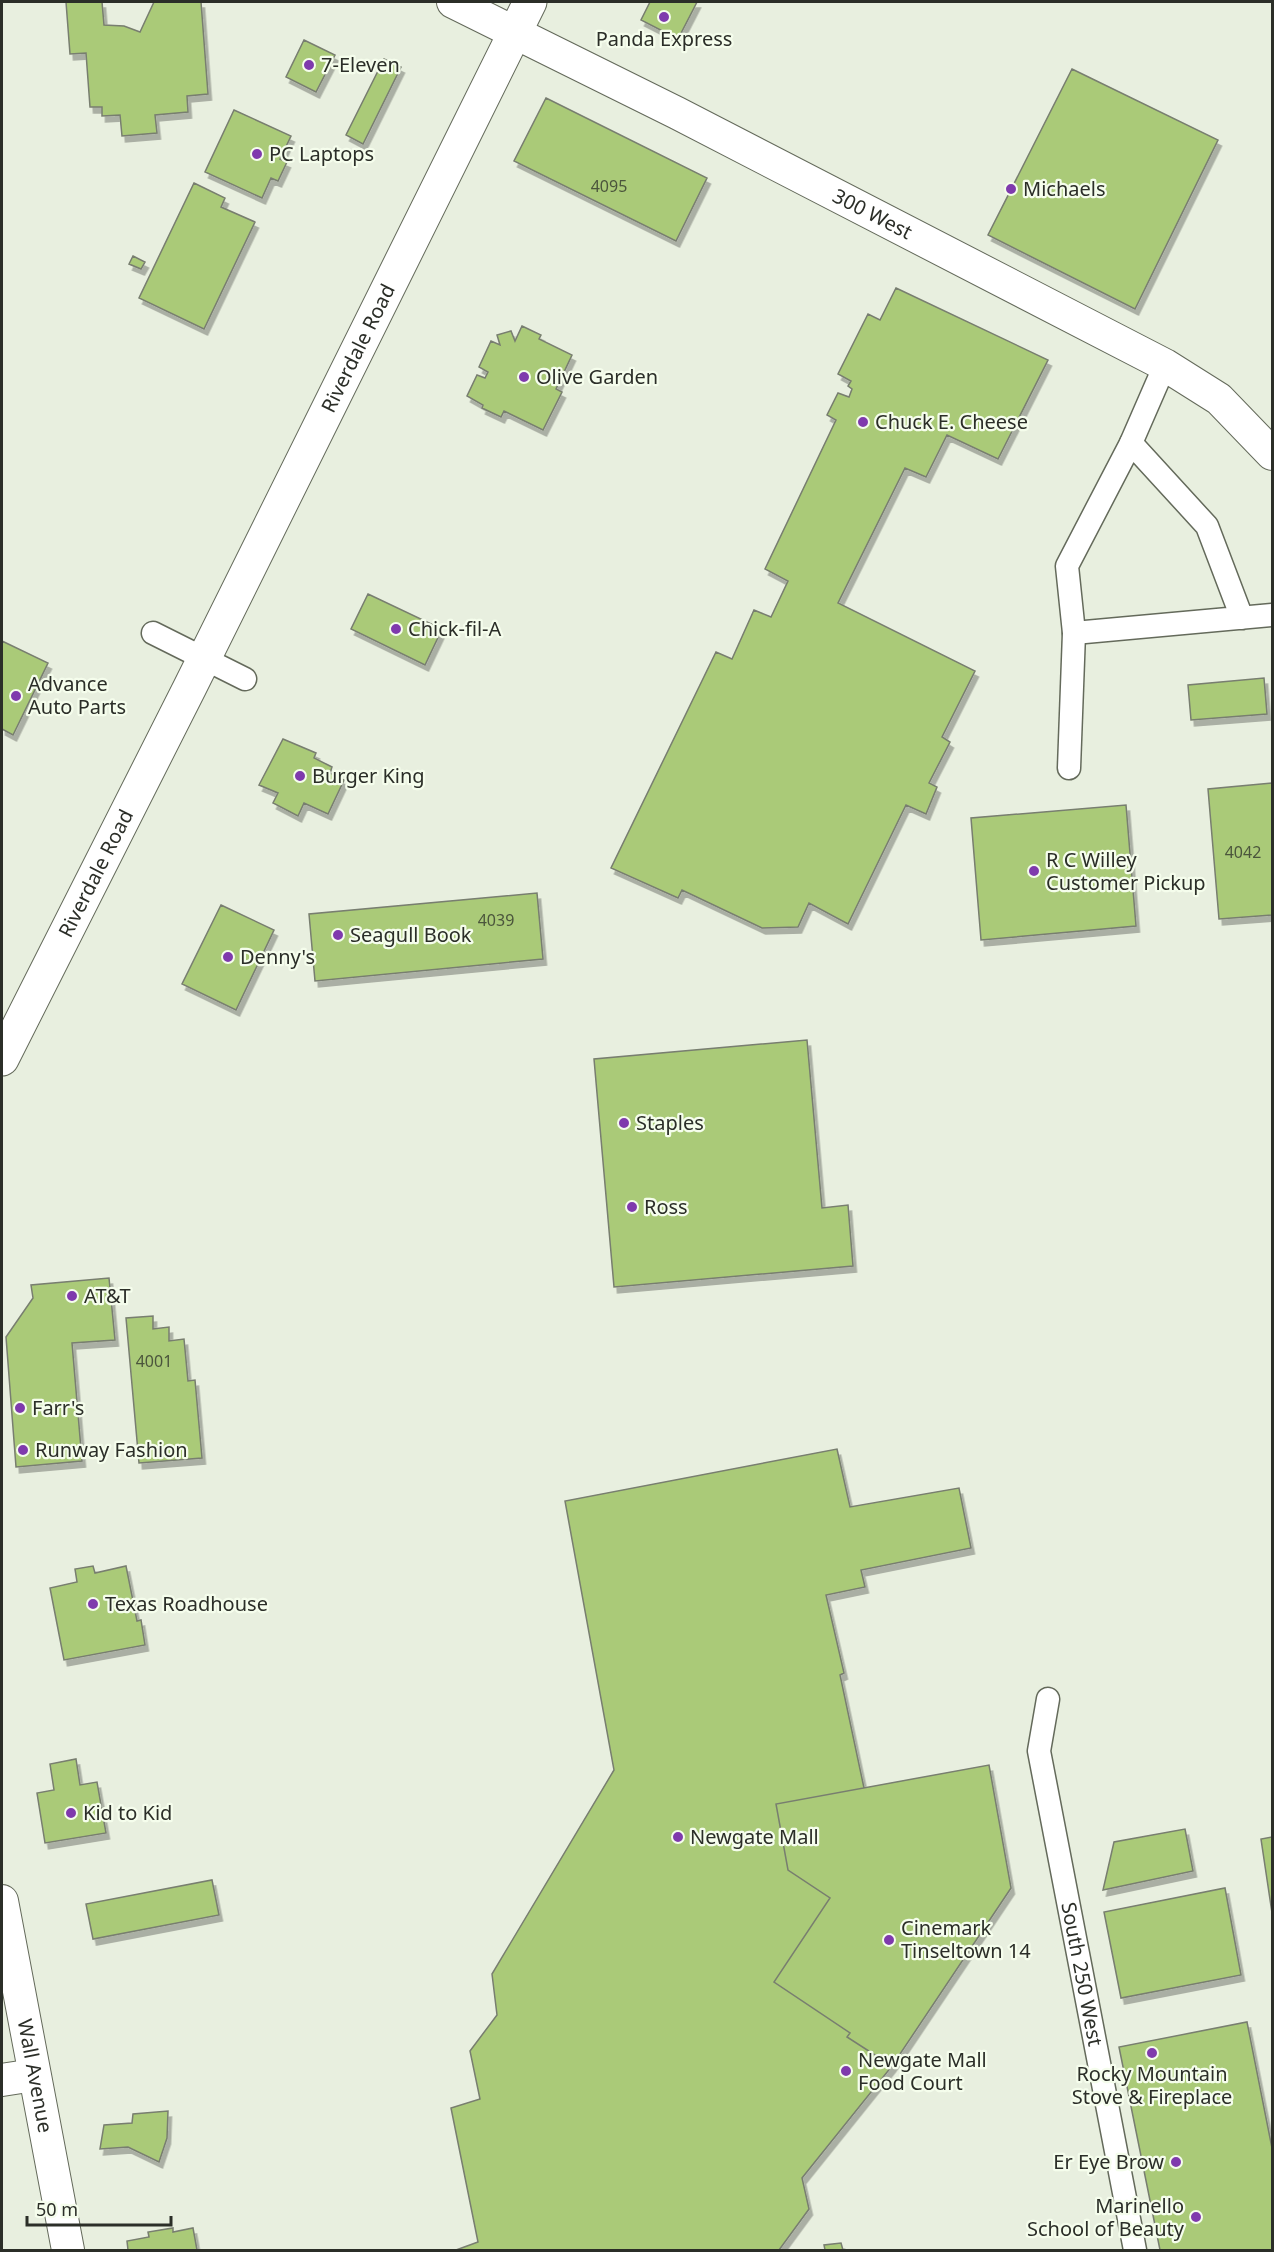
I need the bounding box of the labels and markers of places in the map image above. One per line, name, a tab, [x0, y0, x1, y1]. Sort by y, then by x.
marker: Panda Express	[657, 10, 671, 24]
place label: Panda Express	[596, 25, 732, 52]
place label: 7-Eleven	[321, 51, 400, 78]
marker: 7-Eleven	[302, 58, 316, 72]
place label: PC Laptops	[269, 140, 374, 167]
marker: PC Laptops	[250, 147, 264, 161]
place label: Michaels	[1023, 175, 1106, 202]
marker: Michaels	[1004, 182, 1018, 196]
place label: Olive Garden	[536, 363, 658, 390]
marker: Olive Garden	[517, 370, 531, 384]
place label: Chuck E. Cheese	[875, 408, 1028, 435]
marker: Chuck E. Cheese	[856, 415, 870, 429]
place label: Chick-fil-A	[408, 615, 502, 642]
marker: Chick-fil-A	[389, 622, 403, 636]
place label: Advance Auto Parts	[28, 670, 126, 720]
marker: Advance Auto Parts	[9, 689, 23, 703]
place label: Burger King	[312, 762, 425, 789]
marker: Burger King	[293, 769, 307, 783]
place label: R C Willey Customer Pickup	[1046, 846, 1206, 896]
marker: R C Willey Customer Pickup	[1027, 864, 1041, 878]
place label: Seagull Book	[350, 921, 472, 948]
marker: Seagull Book	[331, 928, 345, 942]
place label: Denny's	[240, 943, 315, 970]
marker: Denny's	[221, 950, 235, 964]
place label: Staples	[636, 1109, 704, 1136]
marker: Staples	[617, 1116, 631, 1130]
place label: Ross	[644, 1193, 688, 1220]
marker: Ross	[625, 1200, 639, 1214]
place label: AT&T	[84, 1282, 131, 1309]
marker: AT&T	[65, 1289, 79, 1303]
place label: Farr's	[32, 1394, 84, 1421]
marker: Farr's	[13, 1401, 27, 1415]
place label: Runway Fashion	[35, 1436, 188, 1463]
marker: Runway Fashion	[16, 1443, 30, 1457]
place label: Texas Roadhouse	[105, 1590, 268, 1617]
marker: Texas Roadhouse	[86, 1597, 100, 1611]
place label: Kid to Kid	[83, 1799, 172, 1826]
marker: Kid to Kid	[64, 1806, 78, 1820]
place label: Newgate Mall	[690, 1823, 819, 1850]
marker: Newgate Mall	[671, 1830, 685, 1844]
place label: Cinemark Tinseltown 14	[901, 1914, 1031, 1964]
marker: Cinemark Tinseltown 14	[882, 1933, 896, 1947]
place label: Newgate Mall Food Court	[858, 2046, 987, 2096]
marker: Rocky Mountain Stove & Fireplace	[1145, 2046, 1159, 2060]
place label: Rocky Mountain Stove & Fireplace	[1072, 2060, 1232, 2110]
marker: Newgate Mall Food Court	[839, 2064, 853, 2078]
place label: Er Eye Brow	[1053, 2148, 1164, 2175]
marker: Er Eye Brow	[1169, 2155, 1183, 2169]
place label: Marinello School of Beauty	[1027, 2192, 1185, 2242]
marker: Marinello School of Beauty	[1189, 2210, 1203, 2224]

